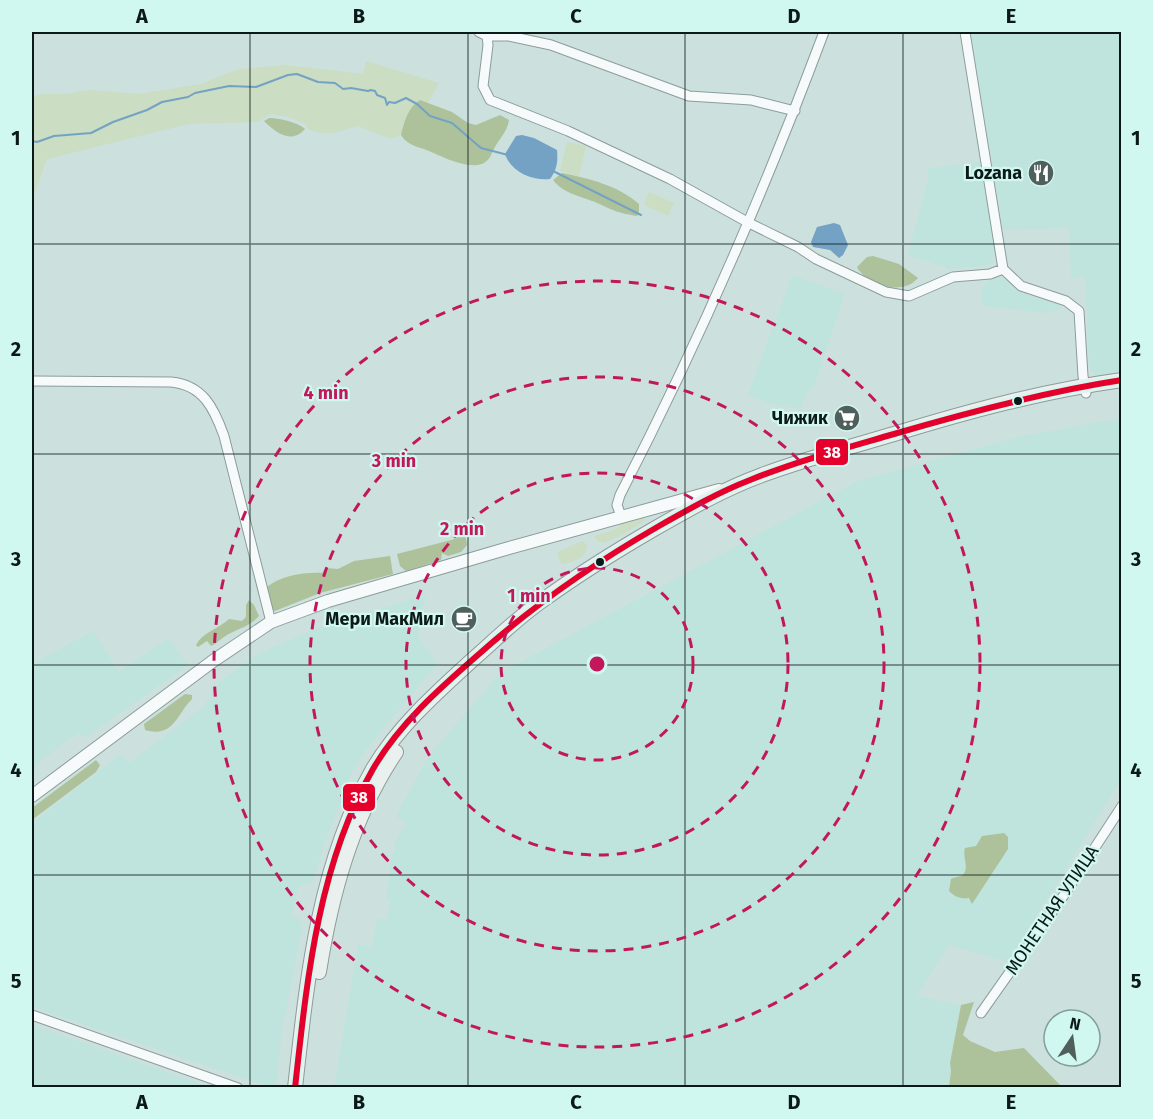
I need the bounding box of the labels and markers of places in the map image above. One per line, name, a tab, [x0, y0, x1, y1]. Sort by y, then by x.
restaurant icon: Lozana	[1026, 158, 1056, 188]
place label: Lozana	[965, 162, 1022, 184]
unlabelled marker	[1012, 395, 1024, 407]
supermarket icon: Чижик	[832, 403, 862, 433]
place label: Чижик	[772, 407, 828, 429]
unlabelled marker	[594, 556, 606, 568]
cafe icon: Мери МакМил	[449, 604, 479, 634]
place label: Мери МакМил	[325, 608, 444, 630]
centre of rings	[587, 654, 607, 674]

